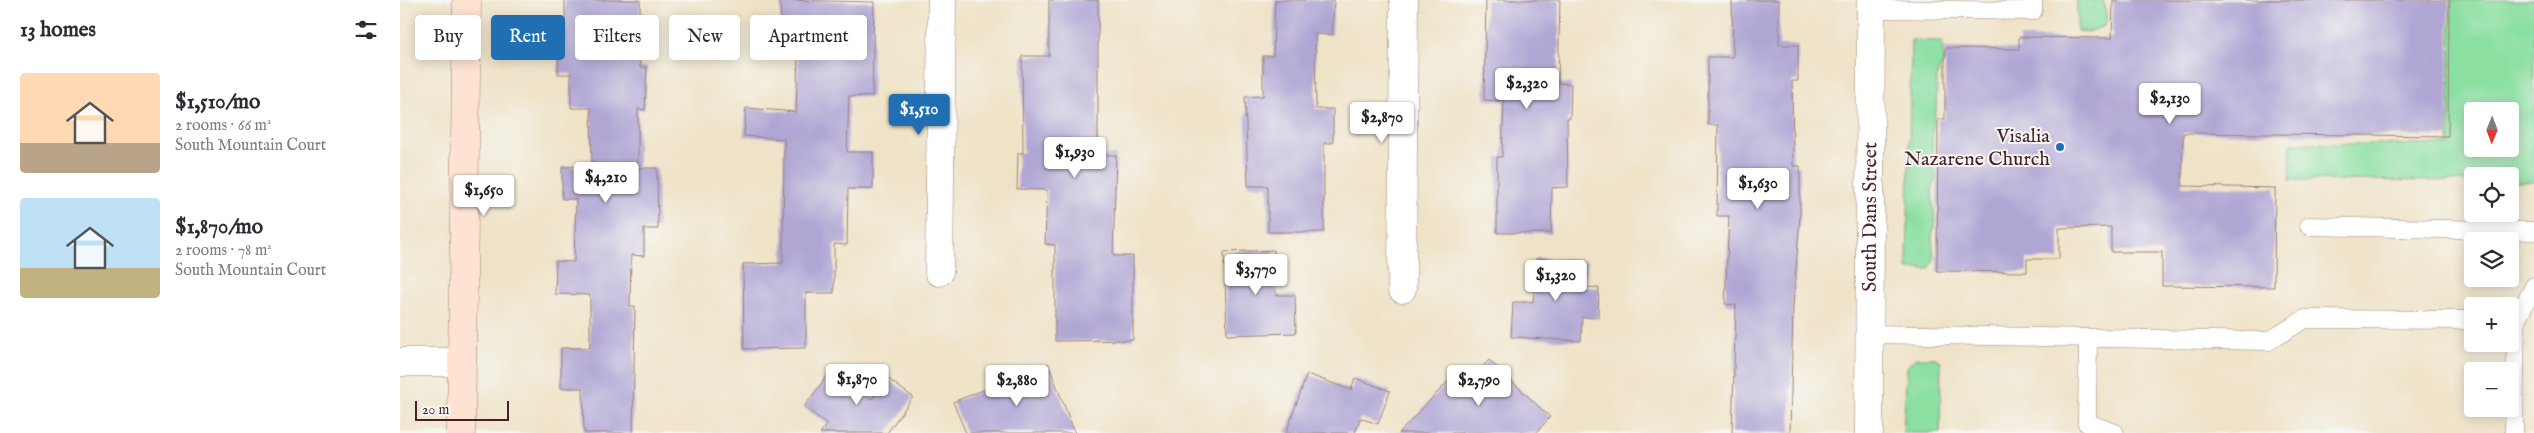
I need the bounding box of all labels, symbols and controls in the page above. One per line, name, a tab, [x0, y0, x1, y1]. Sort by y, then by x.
chip: Buy	[415, 15, 481, 60]
chip: Rent	[491, 15, 565, 60]
chip: Filters	[575, 15, 659, 60]
chip: New	[669, 15, 740, 60]
chip: Apartment	[750, 15, 867, 60]
icon: filters	[352, 16, 380, 44]
text: 13 homes	[20, 17, 96, 44]
pin: $2,320	[1486, 68, 1568, 110]
text: $2,320	[1506, 74, 1548, 94]
pin: $2,130	[2129, 82, 2211, 125]
text: $1,510/mo	[175, 89, 260, 116]
text: $2,130	[2150, 89, 2190, 109]
icon: home	[60, 93, 120, 153]
pin: $1,510	[878, 94, 960, 136]
text: $1,510	[900, 100, 938, 120]
pin: $2,870	[1341, 102, 1423, 144]
north arrow	[2464, 102, 2519, 158]
map controls	[2464, 102, 2519, 417]
text: $2,870	[1361, 108, 1403, 128]
text: 2 rooms · 66 m²	[175, 116, 271, 136]
place label: Visalia Nazarene Church	[1904, 124, 2050, 172]
text: South Mountain Court	[175, 136, 326, 156]
pin: $1,930	[1034, 136, 1116, 179]
marker: Visalia Nazarene Church	[2054, 141, 2066, 153]
street label: South Dans Street	[1857, 142, 1883, 292]
text: $1,930	[1055, 143, 1095, 163]
pin: $4,210	[565, 162, 647, 204]
button: locate	[2464, 167, 2519, 222]
text: $4,210	[585, 168, 627, 188]
pin: $1,630	[1717, 168, 1799, 210]
pin: $1,650	[443, 174, 525, 217]
text: $1,630	[1738, 174, 1778, 194]
text: $1,650	[464, 181, 504, 201]
text: $1,870/mo	[175, 214, 263, 241]
icon: home	[60, 218, 120, 278]
button: layers	[2464, 232, 2519, 287]
text: 2 rooms · 78 m²	[175, 241, 272, 261]
pin: $3,770	[1215, 254, 1297, 296]
text: $3,770	[1235, 260, 1277, 280]
pin: $1,320	[1515, 260, 1597, 302]
text: South Mountain Court	[175, 261, 326, 281]
text: $1,320	[1536, 266, 1576, 286]
button: +	[2464, 297, 2519, 352]
button: −	[2464, 362, 2519, 417]
pin: $1,870	[816, 364, 898, 406]
pin: $2,880	[976, 364, 1058, 407]
pin: $2,790	[1438, 364, 1520, 407]
text: $1,870	[837, 370, 877, 390]
text: $2,880	[996, 371, 1038, 391]
text: $2,790	[1458, 371, 1500, 391]
scale bar	[415, 398, 509, 421]
text: 20 m	[422, 401, 449, 419]

